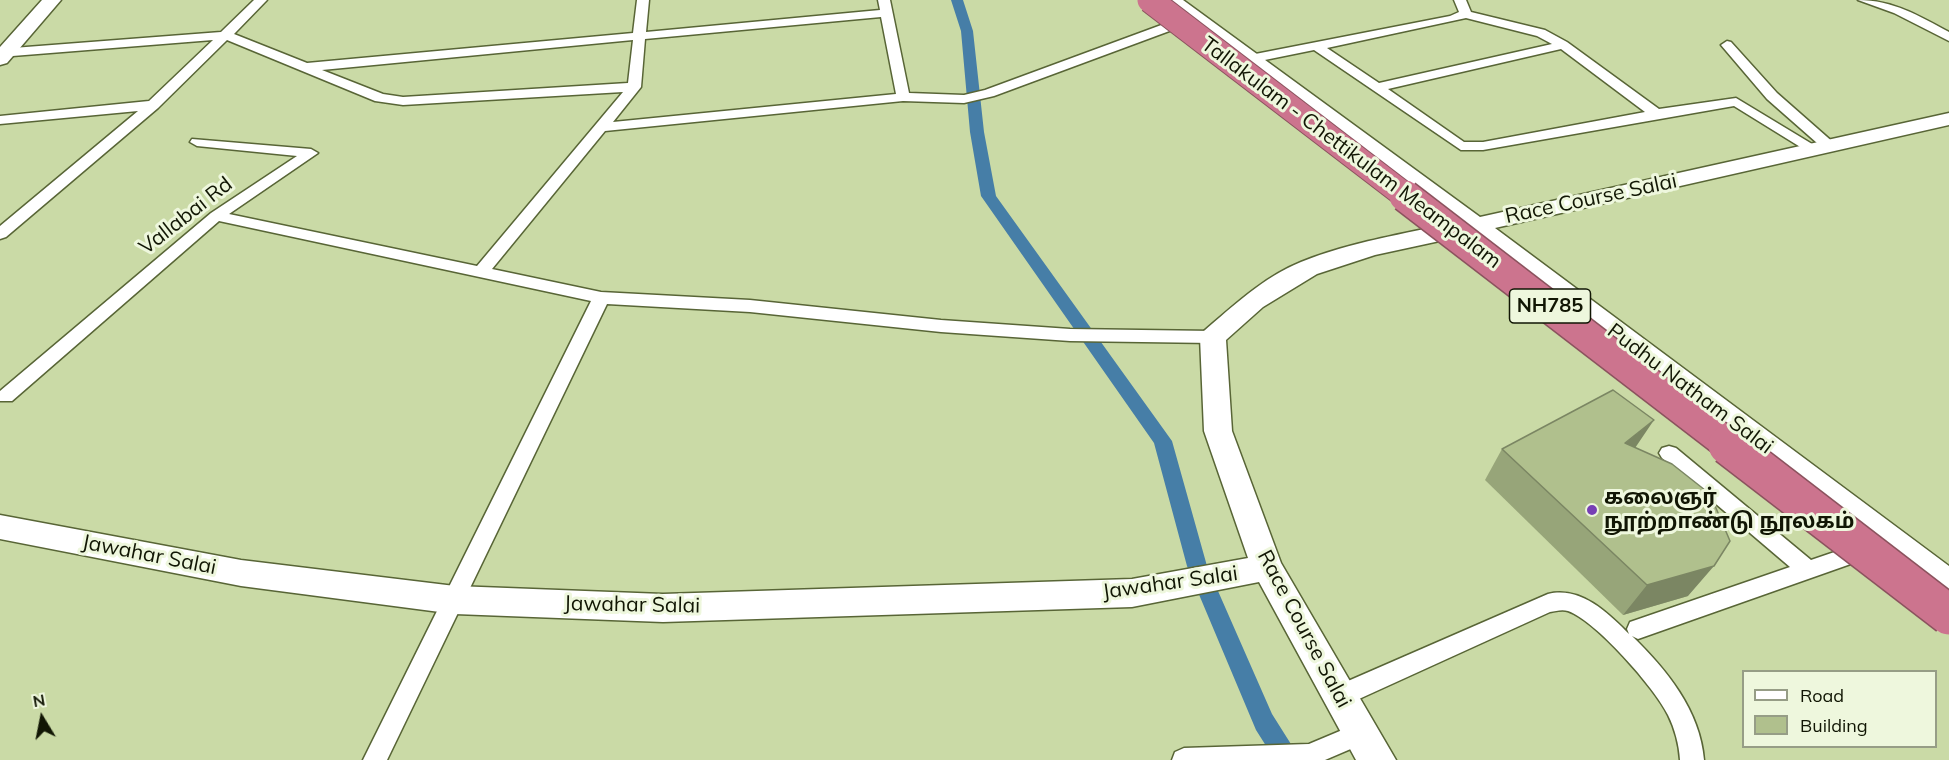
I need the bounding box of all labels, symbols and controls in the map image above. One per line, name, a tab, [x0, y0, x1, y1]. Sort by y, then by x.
street label: Tallakulam - Chettikulam Meampalam	[1196, 32, 1506, 274]
street label: Race Course Salai	[1503, 168, 1679, 230]
street label: Vallabai Rd	[134, 172, 238, 260]
road number: NH785	[1510, 289, 1590, 323]
street label: Pudhu Natham Salai	[1602, 318, 1778, 460]
place label: கலைஞர் நூற்றாண்டு நூலகம்	[1604, 485, 1854, 535]
marker: கலைஞர் நூற்றாண்டு நூலகம்	[1585, 503, 1599, 517]
street label: Jawahar Salai	[80, 530, 218, 580]
street label: Race Course Salai	[1252, 546, 1356, 712]
street label: Jawahar Salai	[1101, 561, 1239, 605]
street label: Jawahar Salai	[564, 591, 700, 619]
legend	[1742, 670, 1937, 748]
text: Road	[1800, 684, 1844, 707]
north arrow	[12, 688, 72, 748]
text: N	[31, 689, 47, 711]
text: Building	[1800, 714, 1868, 737]

